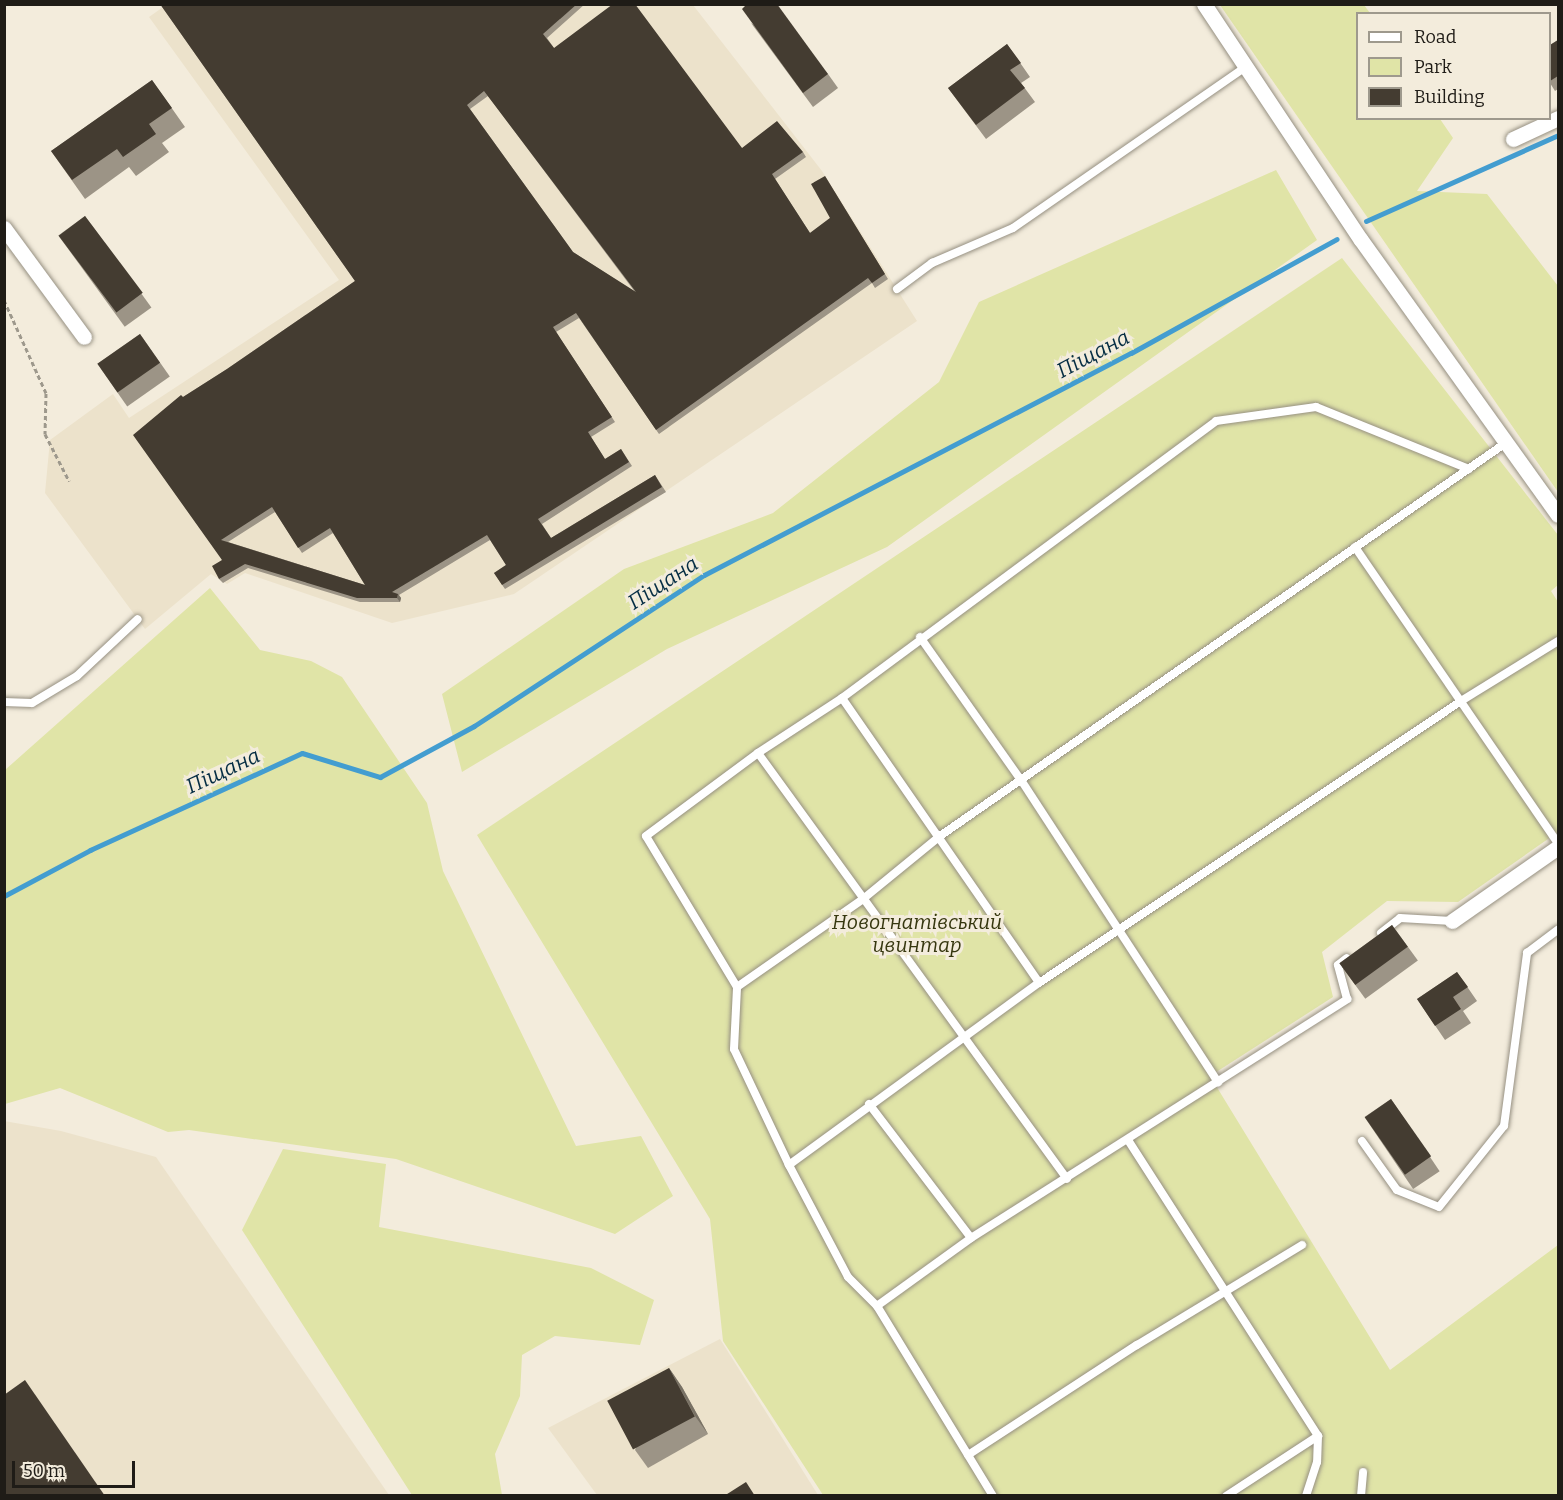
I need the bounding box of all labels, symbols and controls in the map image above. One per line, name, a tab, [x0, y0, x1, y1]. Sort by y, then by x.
legend	[1356, 12, 1551, 120]
text: Road	[1414, 26, 1456, 48]
text: Park	[1414, 56, 1452, 78]
text: Building	[1414, 86, 1485, 108]
water label: Піщана	[1052, 324, 1134, 384]
water label: Піщана	[623, 551, 703, 615]
water label: Піщана	[182, 743, 264, 799]
park label: Новогнатівський цвинтар	[832, 910, 1002, 957]
scale bar	[15, 1449, 138, 1487]
text: 50 m	[23, 1460, 65, 1482]

